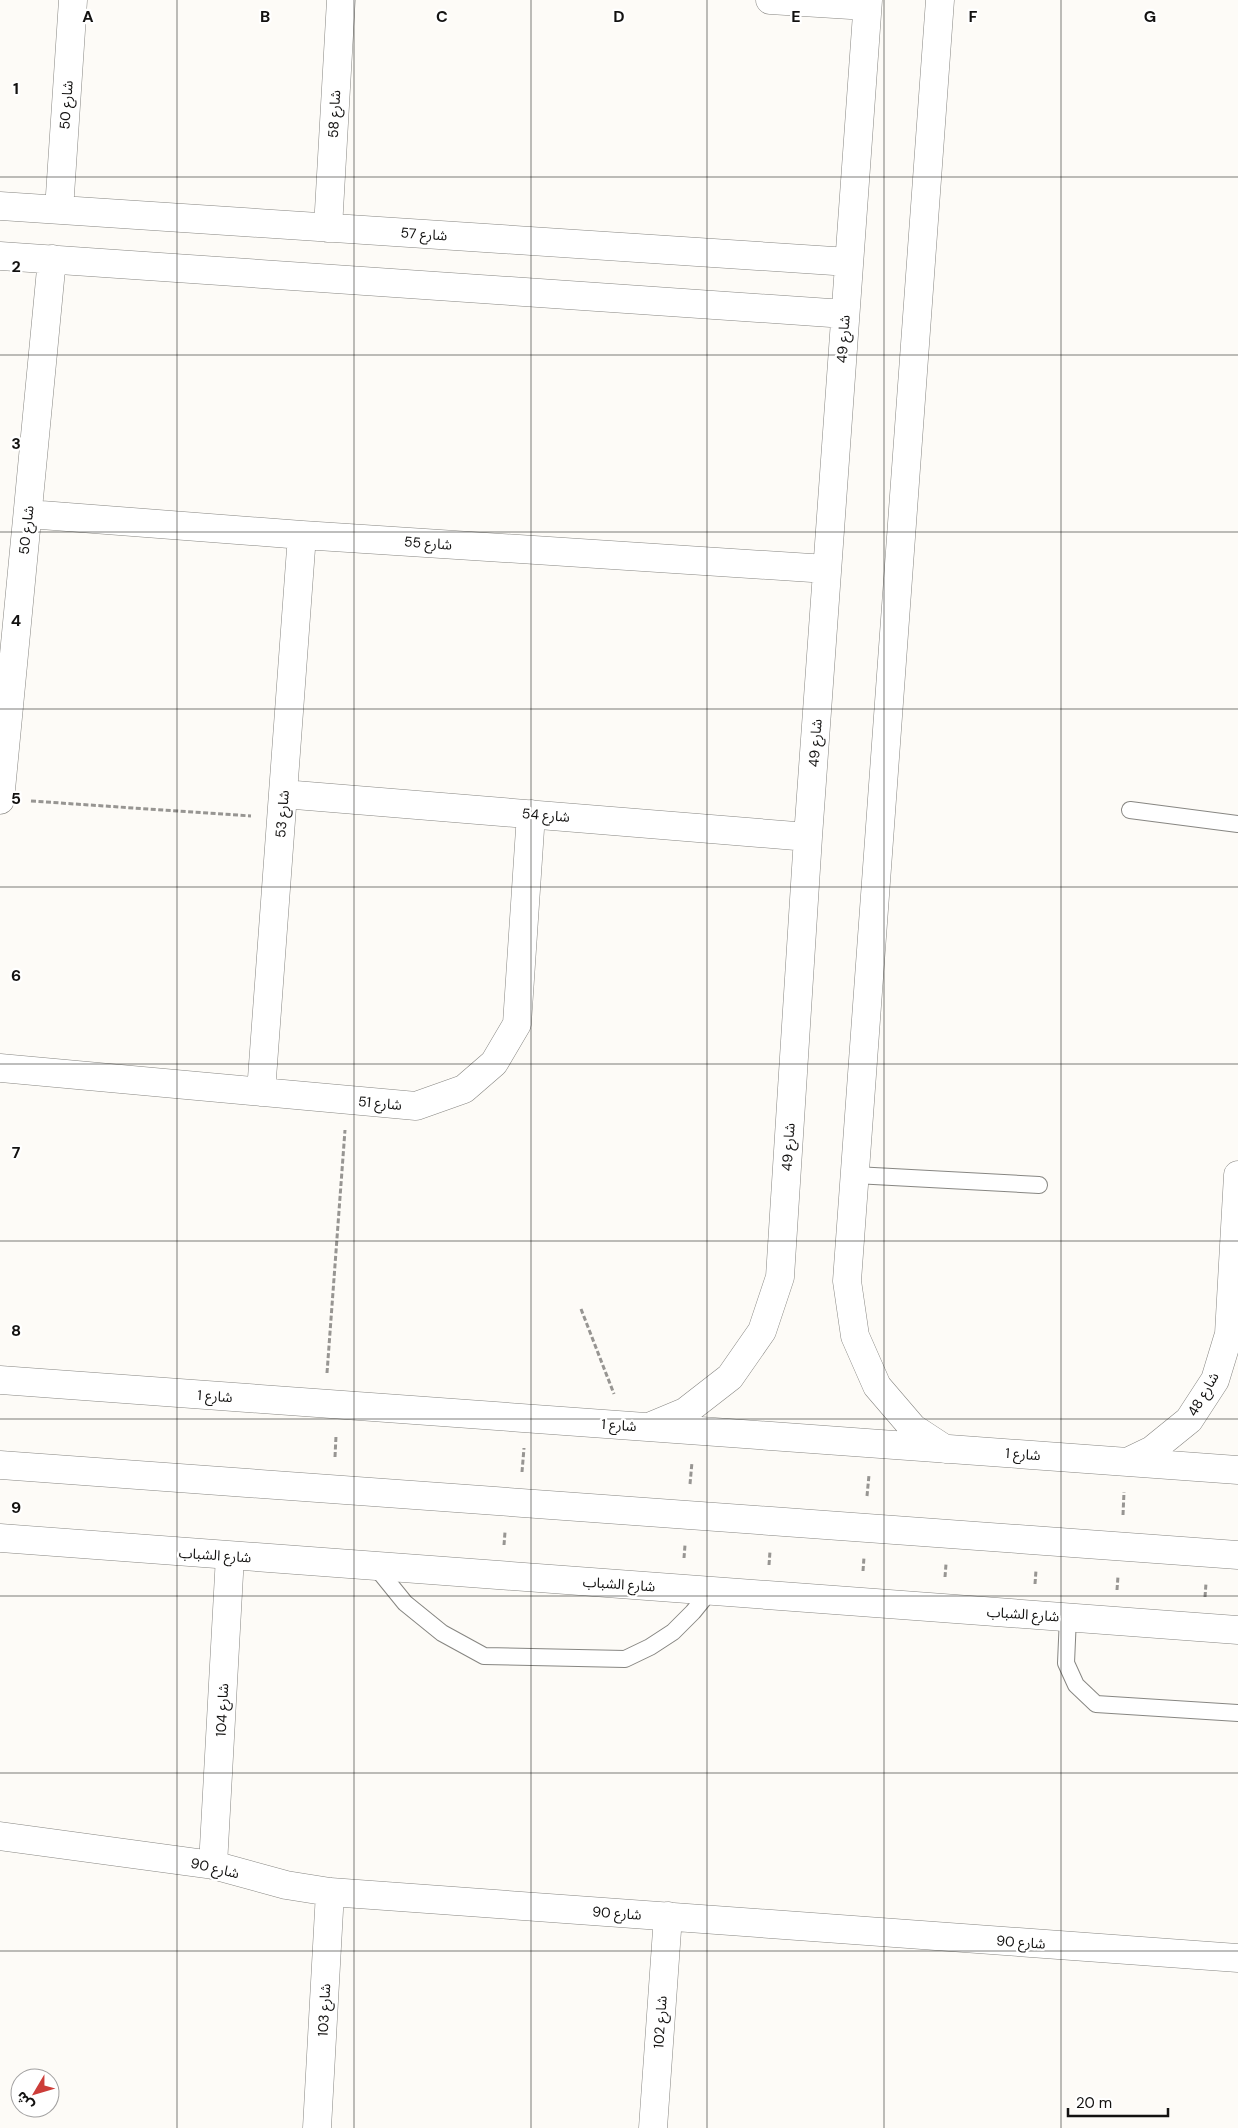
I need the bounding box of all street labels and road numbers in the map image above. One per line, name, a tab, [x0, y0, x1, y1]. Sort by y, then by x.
street label: شارع 50	[55, 80, 79, 130]
street label: شارع 58	[324, 90, 346, 139]
street label: شارع 57	[400, 223, 448, 247]
street label: شارع 49	[832, 314, 856, 364]
street label: شارع 50	[14, 505, 40, 556]
street label: شارع 55	[403, 532, 453, 556]
street label: شارع 49	[804, 718, 828, 768]
street label: شارع 53	[271, 789, 295, 839]
street label: شارع 54	[521, 804, 571, 828]
street label: شارع 51	[357, 1092, 403, 1116]
street label: شارع 49	[777, 1122, 801, 1172]
street label: شارع 48	[1183, 1369, 1225, 1420]
street label: شارع 1	[197, 1386, 233, 1408]
street label: شارع 1	[601, 1415, 637, 1437]
street label: شارع 1	[1005, 1444, 1041, 1466]
street label: شارع الشباب	[178, 1543, 252, 1569]
street label: شارع الشباب	[582, 1572, 656, 1598]
street label: شارع الشباب	[986, 1602, 1060, 1628]
street label: شارع 104	[212, 1683, 234, 1737]
street label: شارع 90	[188, 1854, 241, 1884]
street label: شارع 90	[592, 1902, 642, 1926]
street label: شارع 90	[996, 1931, 1046, 1955]
street label: شارع 103	[314, 1983, 336, 2037]
street label: شارع 102	[649, 1995, 673, 2049]

